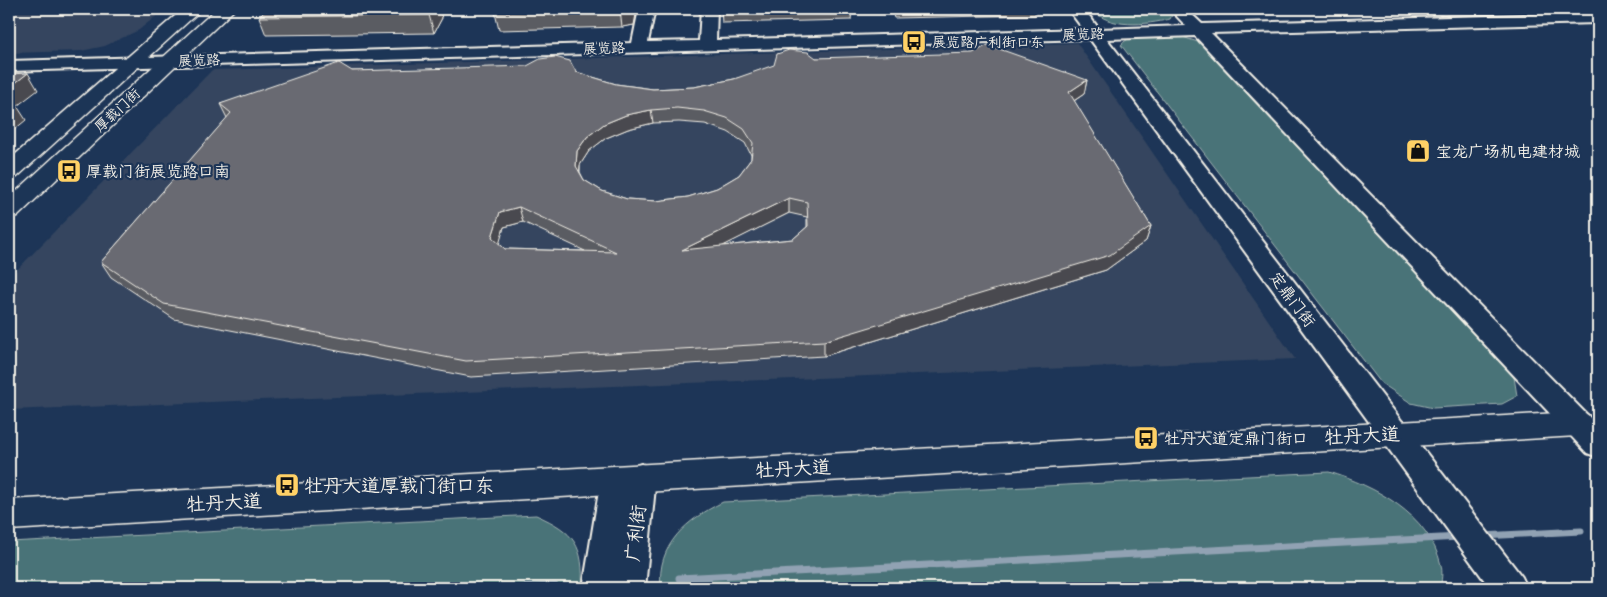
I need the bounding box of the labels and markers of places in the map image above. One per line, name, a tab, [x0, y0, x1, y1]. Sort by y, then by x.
bus stop icon: 展览路广利街口东	[901, 29, 927, 55]
place label: 展览路广利街口东	[932, 34, 1044, 51]
shop icon: 宝龙广场机电建材城	[1405, 138, 1431, 164]
place label: 宝龙广场机电建材城	[1436, 142, 1580, 161]
bus stop icon: 厚载门街展览路口南	[56, 158, 82, 184]
place label: 厚载门街展览路口南	[86, 162, 230, 181]
bus stop icon: 牡丹大道定鼎门街口	[1133, 425, 1159, 451]
place label: 牡丹大道定鼎门街口	[1164, 429, 1308, 448]
bus stop icon: 牡丹大道厚载门街口东	[274, 472, 300, 498]
place label: 牡丹大道厚载门街口东	[304, 474, 494, 497]

